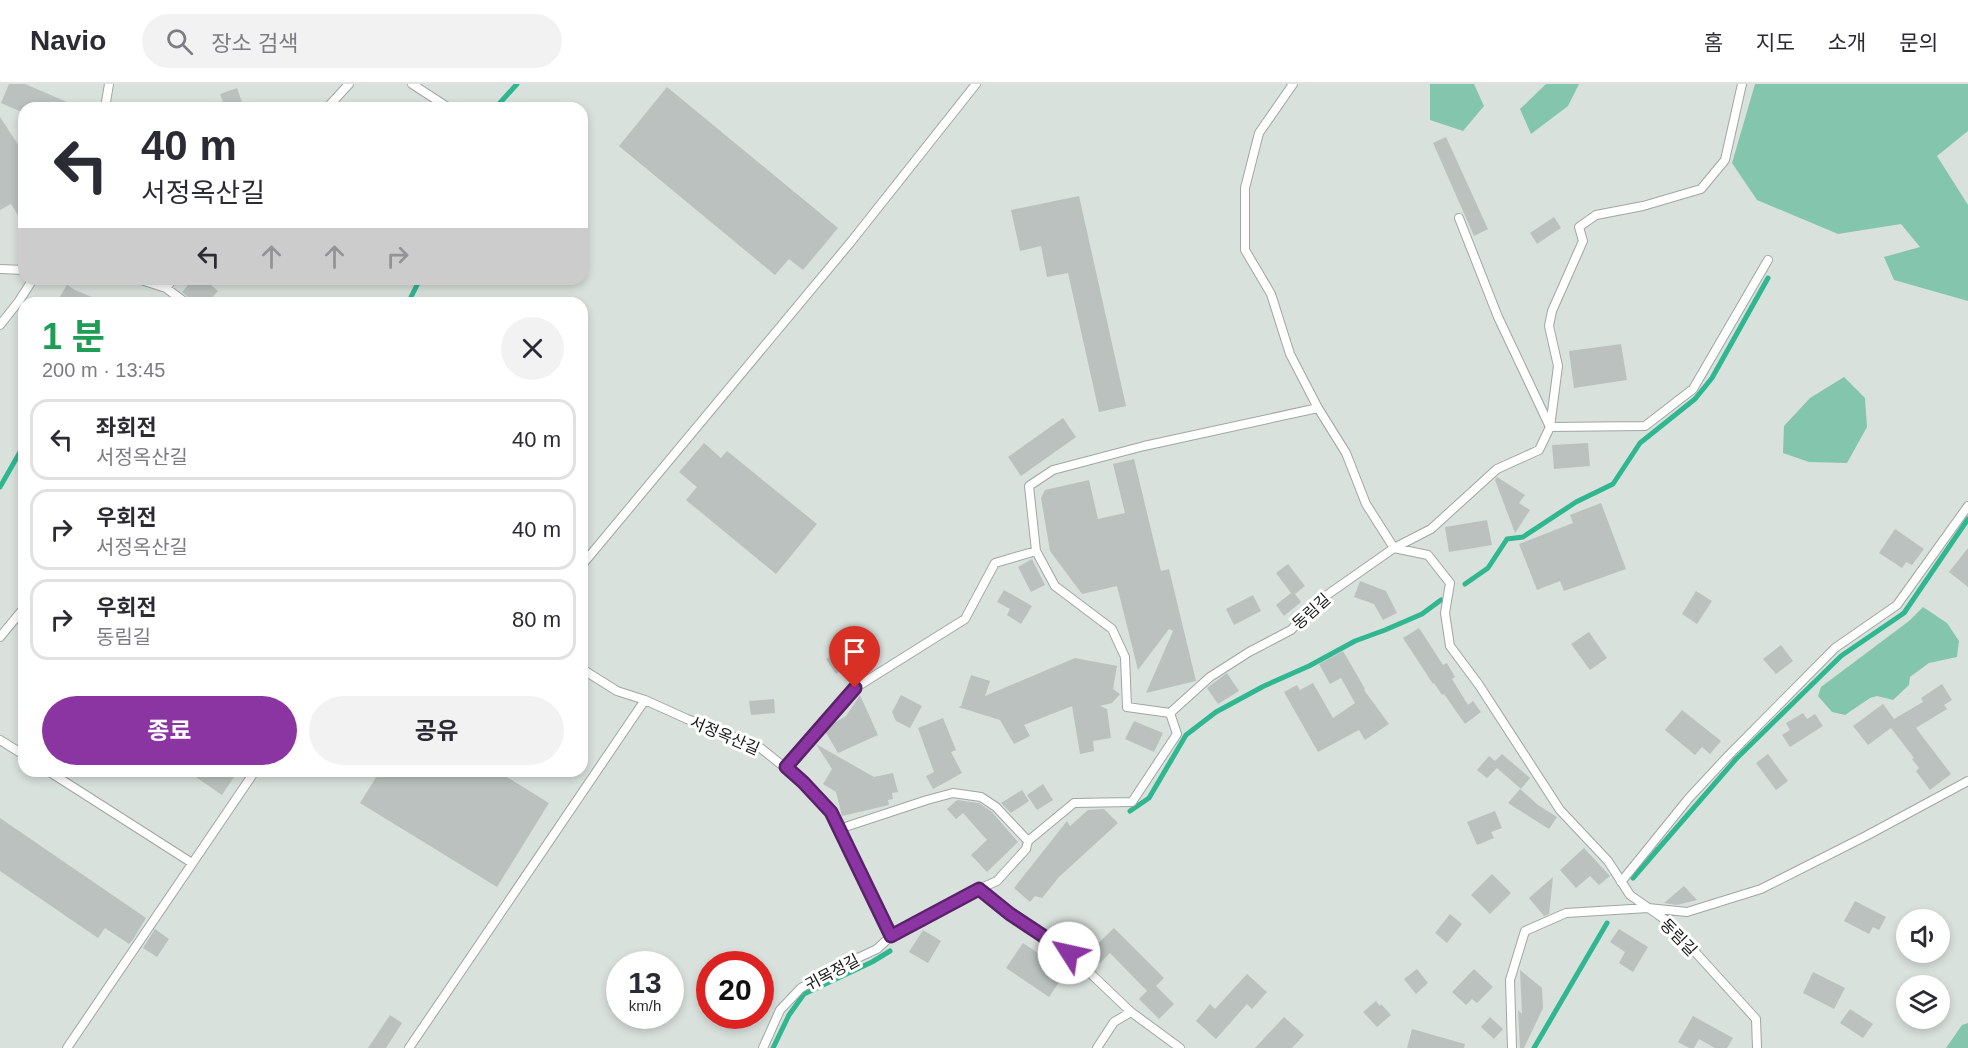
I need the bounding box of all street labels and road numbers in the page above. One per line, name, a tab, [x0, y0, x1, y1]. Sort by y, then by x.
street label: 동림길	[1289, 590, 1333, 632]
street label: 서정옥산길	[688, 713, 762, 758]
street label: 동림길	[1657, 916, 1700, 959]
street label: 귀목정길	[802, 951, 862, 994]

